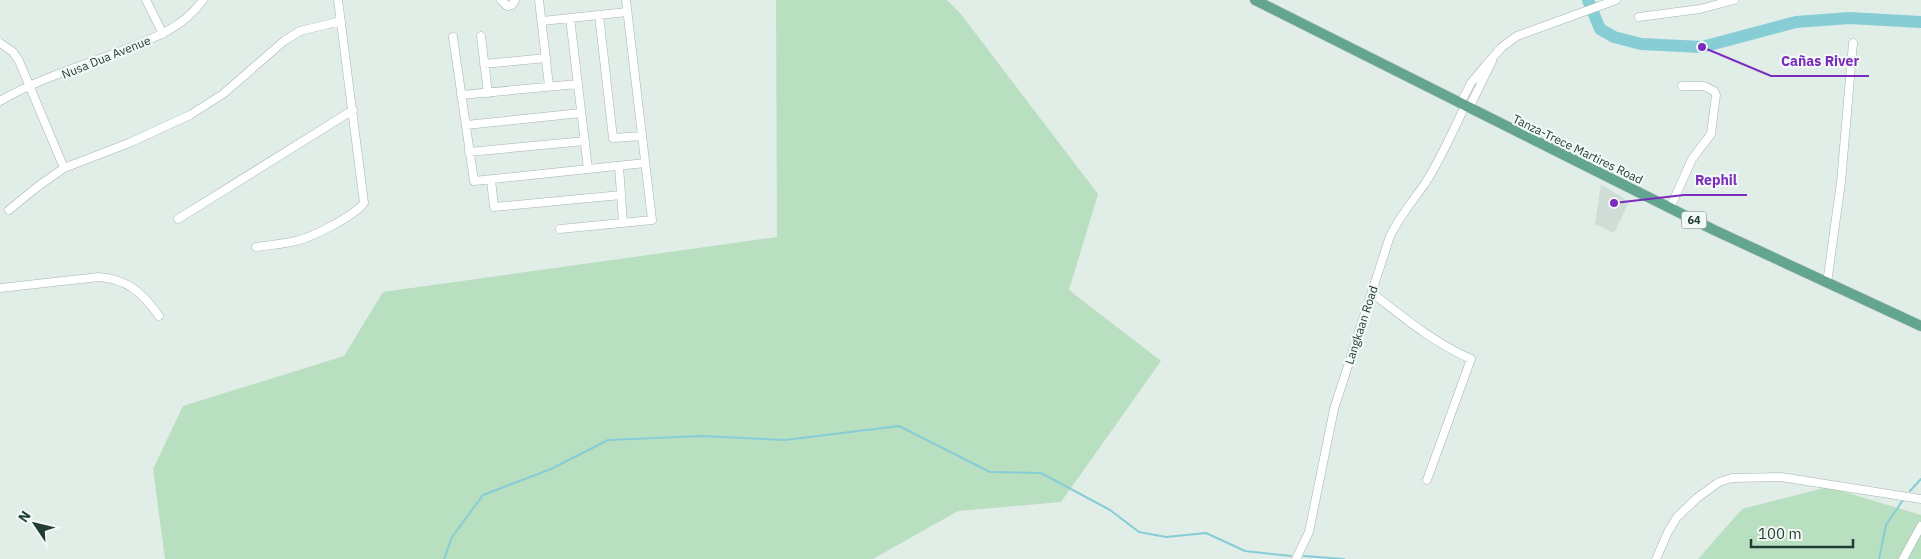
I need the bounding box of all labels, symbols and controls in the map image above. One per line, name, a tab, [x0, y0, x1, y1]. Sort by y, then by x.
street label: Nusa Dua Avenue	[59, 32, 153, 82]
callout: Cañas River	[1771, 47, 1869, 76]
text: Cañas River	[1781, 52, 1859, 70]
street label: Tanza-Trece Martires Road	[1510, 111, 1646, 187]
callout: Rephil	[1684, 166, 1747, 195]
text: Rephil	[1695, 171, 1737, 189]
road number: 64	[1682, 212, 1706, 228]
street label: Langkaan Road	[1341, 284, 1381, 366]
north arrow	[10, 499, 60, 549]
text: N	[14, 507, 35, 526]
scale bar	[1751, 516, 1854, 548]
text: 100 m	[1758, 524, 1802, 543]

